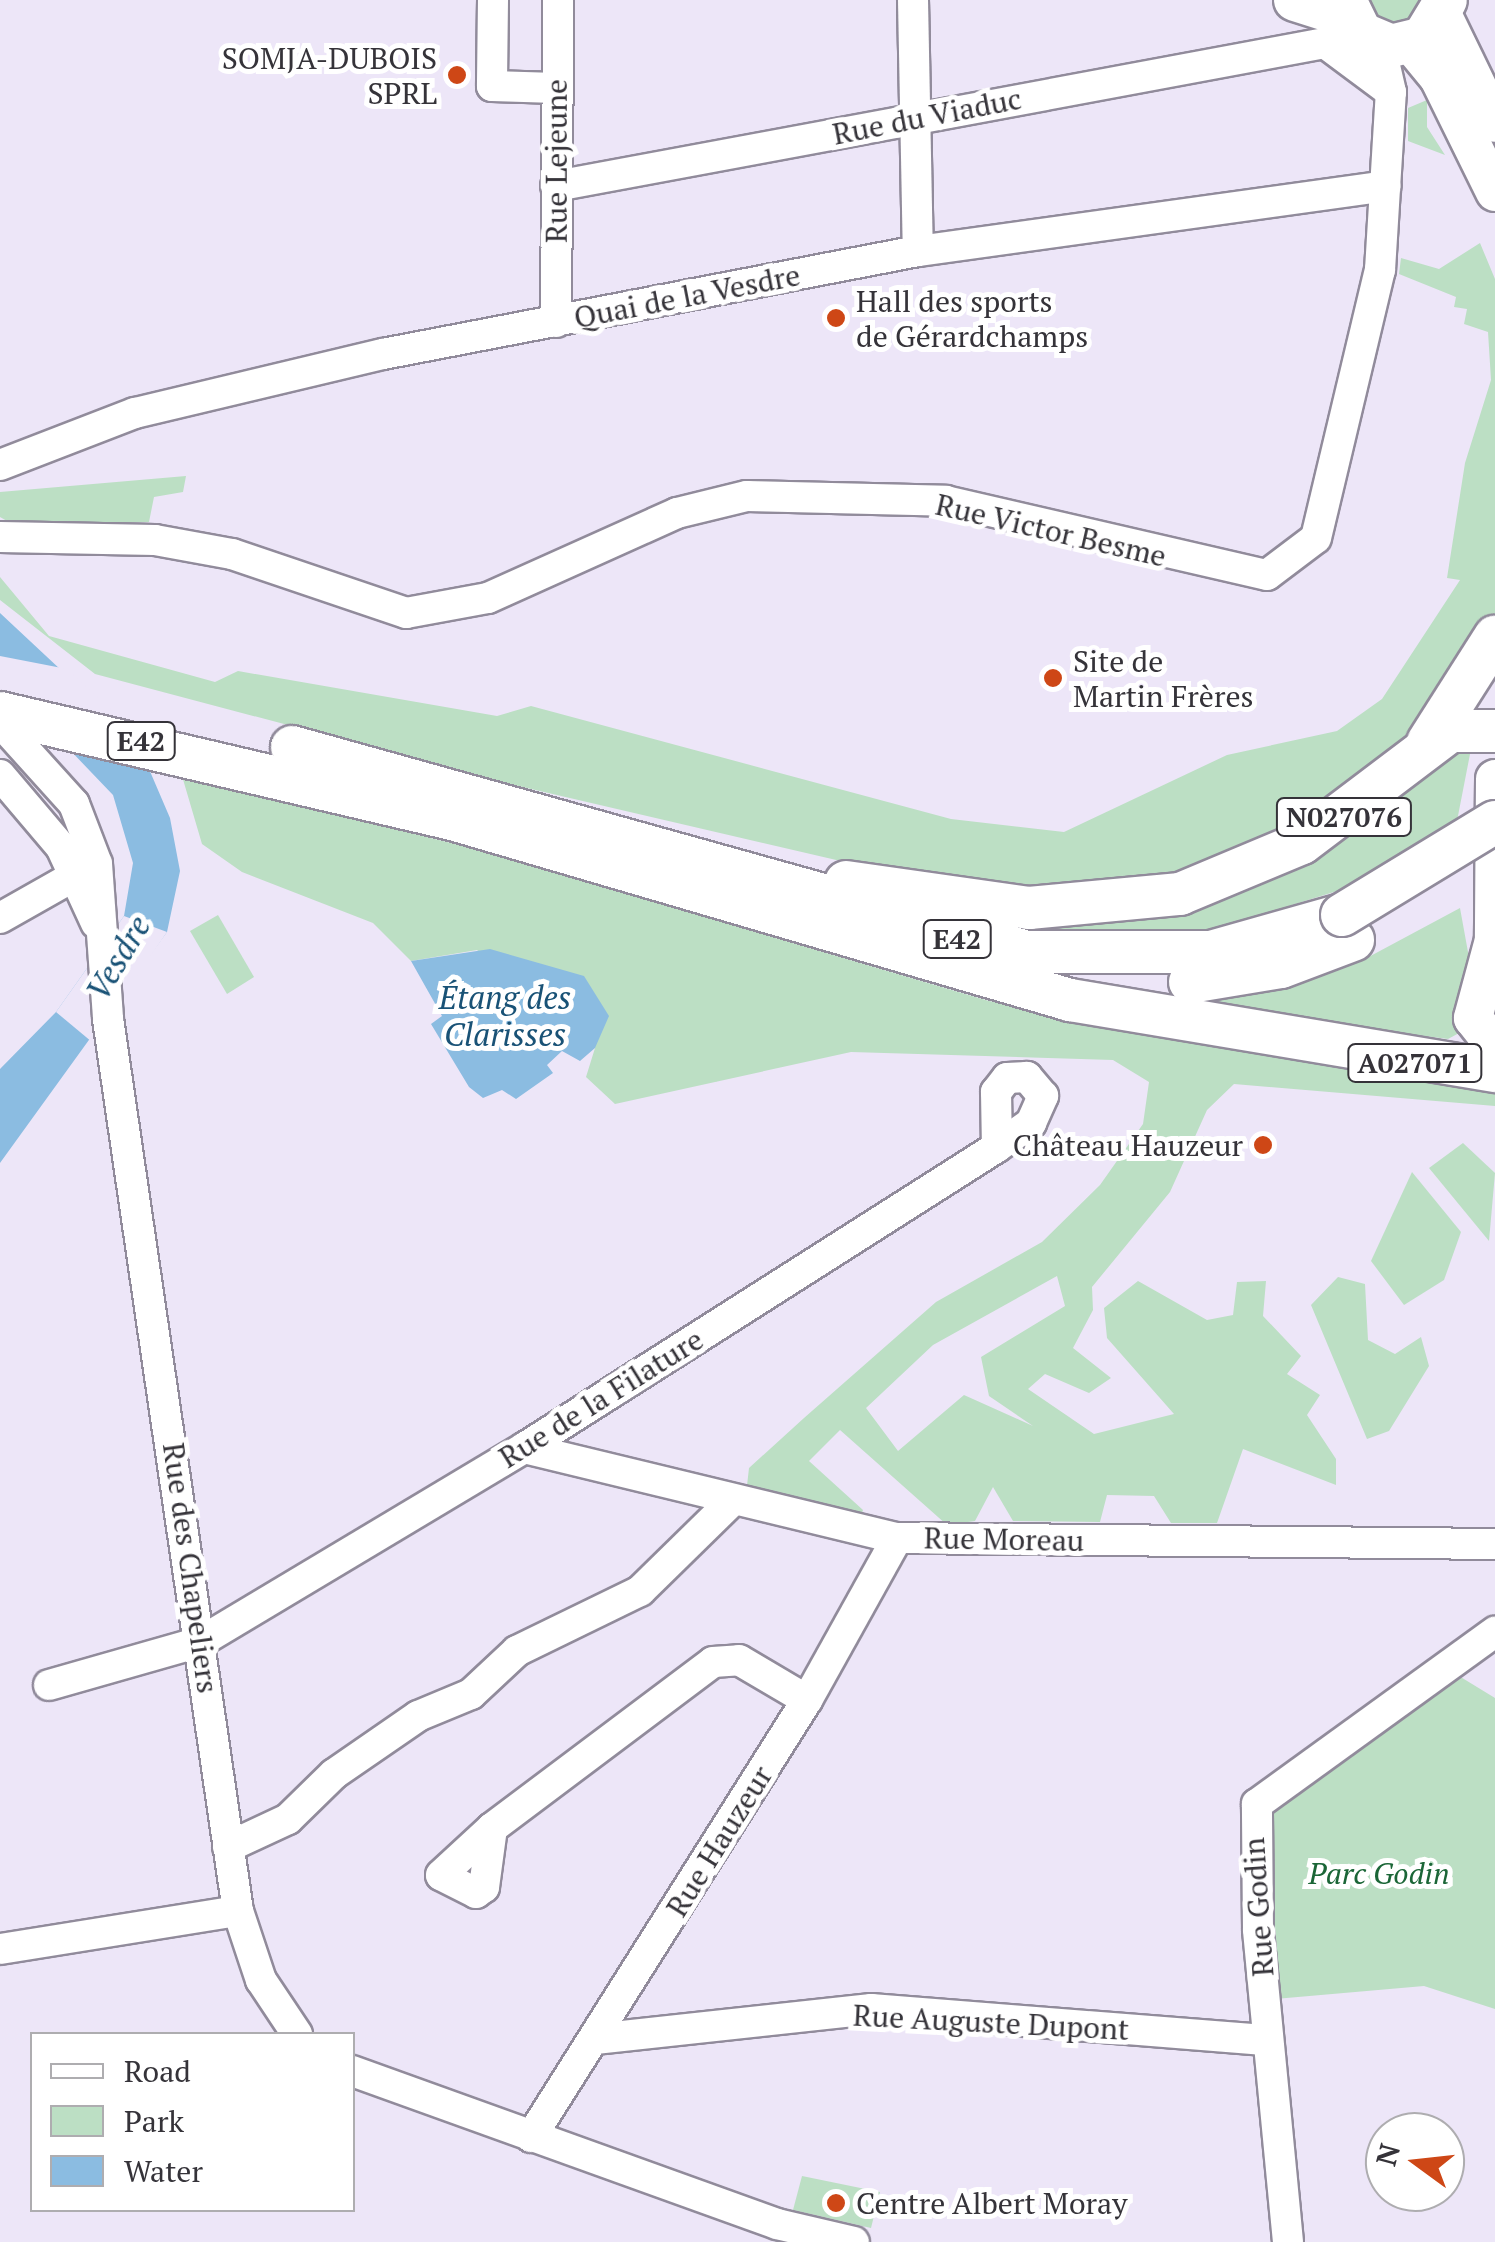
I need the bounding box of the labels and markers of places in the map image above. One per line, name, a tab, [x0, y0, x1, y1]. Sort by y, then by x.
place label: SOMJA-DUBOIS SPRL	[222, 40, 437, 110]
marker: SOMJA-DUBOIS SPRL	[446, 64, 468, 86]
place label: Hall des sports de Gérardchamps	[856, 283, 1088, 354]
marker: Hall des sports de Gérardchamps	[825, 307, 847, 329]
place label: Site de Martin Frères	[1073, 643, 1253, 714]
marker: Site de Martin Frères	[1042, 667, 1064, 689]
place label: Château Hauzeur	[1013, 1127, 1243, 1163]
marker: Château Hauzeur	[1252, 1134, 1274, 1156]
place label: Centre Albert Moray	[856, 2185, 1128, 2221]
marker: Centre Albert Moray	[825, 2192, 847, 2214]

